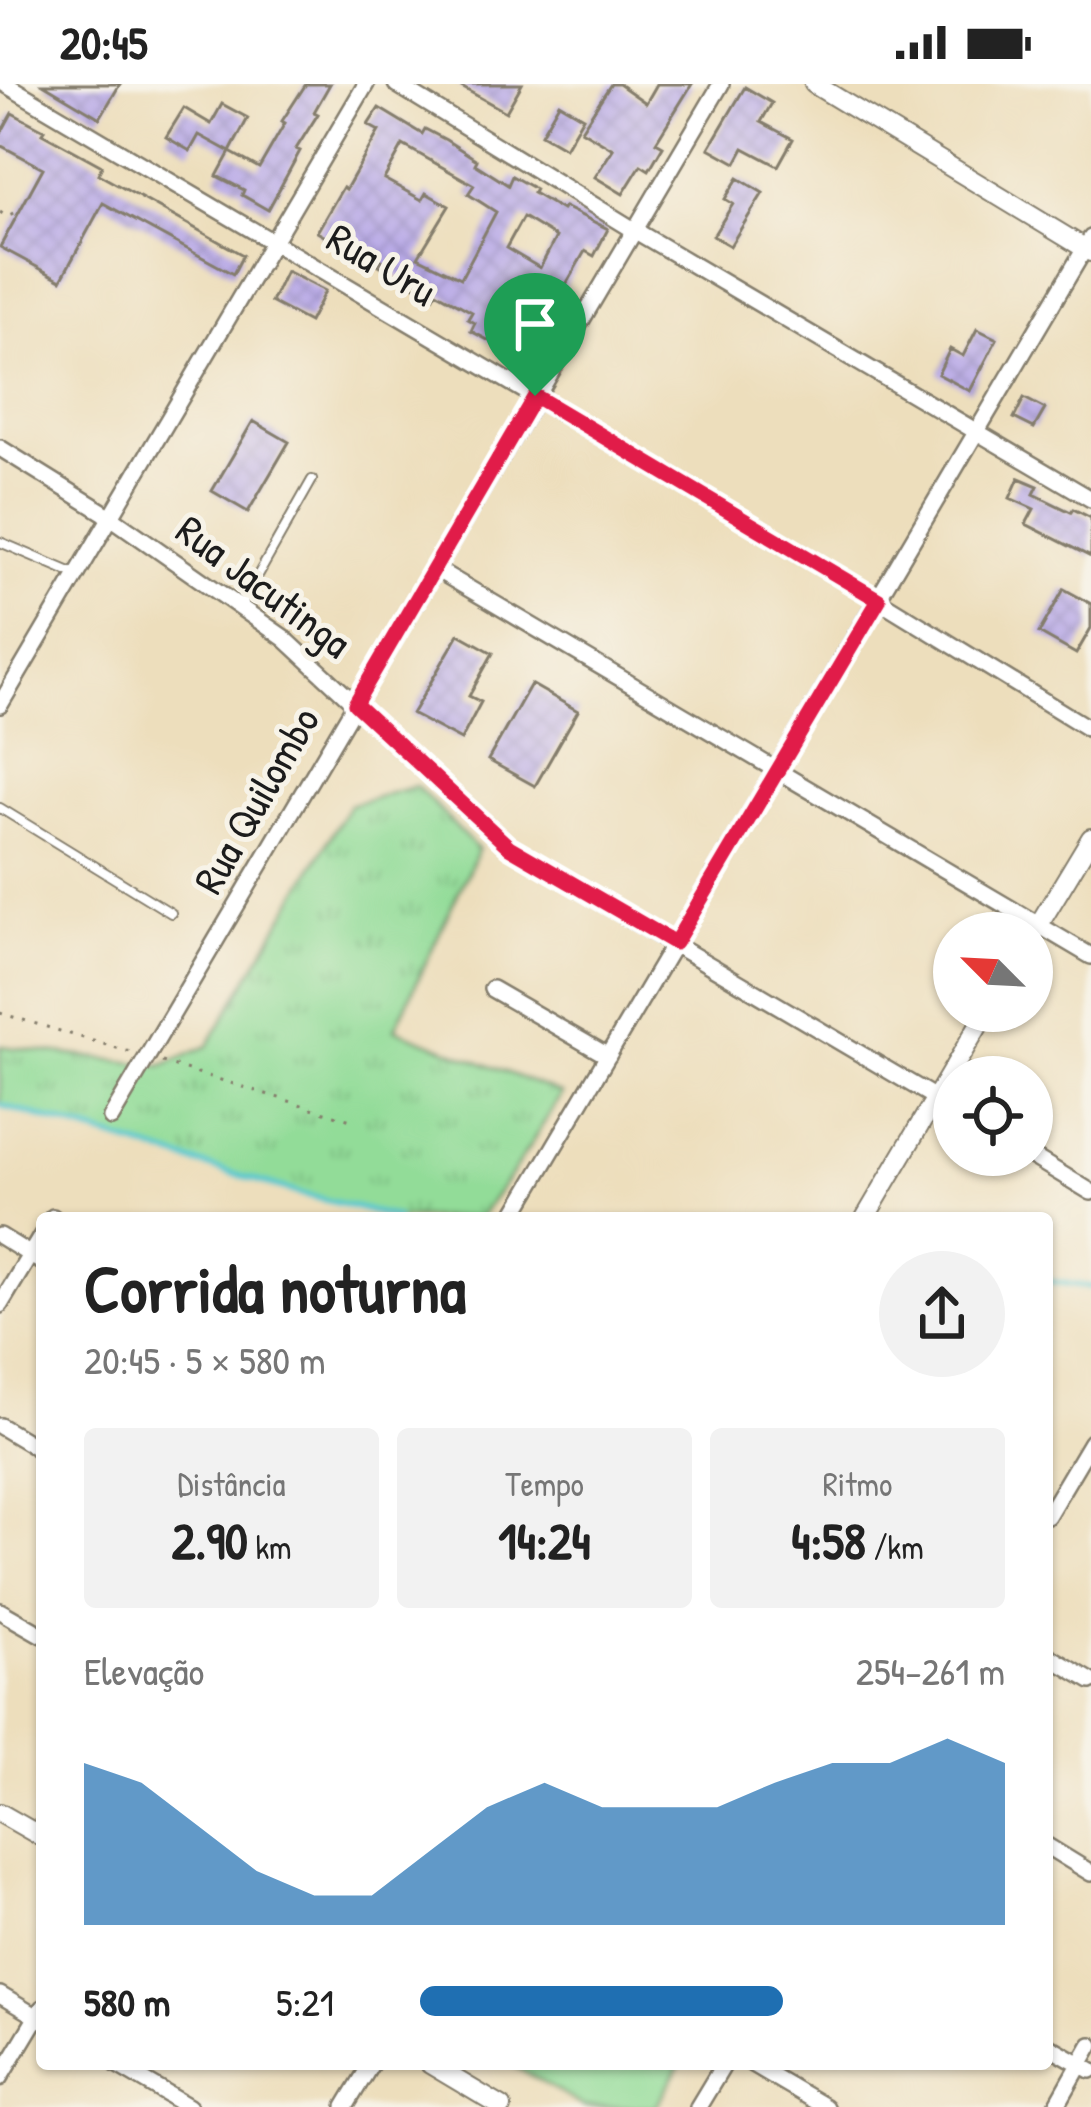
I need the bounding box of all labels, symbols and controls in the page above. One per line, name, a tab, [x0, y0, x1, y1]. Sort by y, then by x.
text: 20:45	[60, 12, 148, 73]
street label: Rua Uru	[317, 209, 448, 319]
pin	[484, 273, 586, 396]
icon: arrive	[502, 291, 568, 357]
street label: Rua Jacutinga	[165, 501, 363, 670]
street label: Rua Quilombo	[179, 696, 332, 903]
north arrow	[933, 912, 1053, 1032]
map controls	[933, 912, 1053, 1176]
button: locate	[933, 1056, 1053, 1176]
text: Corrida noturna	[84, 1243, 466, 1333]
button: share	[879, 1251, 1005, 1377]
text: 20:45 · 5 × 580 m	[84, 1333, 326, 1386]
text: Distância	[177, 1462, 286, 1506]
text: Tempo	[505, 1462, 584, 1506]
text: Ritmo	[823, 1462, 892, 1506]
text: 2.90	[171, 1506, 248, 1575]
text: 14:24	[498, 1506, 591, 1575]
text: 4:58	[791, 1506, 866, 1575]
text: km	[248, 1525, 292, 1569]
text: /km	[866, 1525, 924, 1569]
text: Elevação	[84, 1644, 204, 1697]
text: 254–261 m	[856, 1644, 1005, 1697]
text: 580 m	[84, 1975, 170, 2028]
text: 5:21	[276, 1975, 334, 2028]

